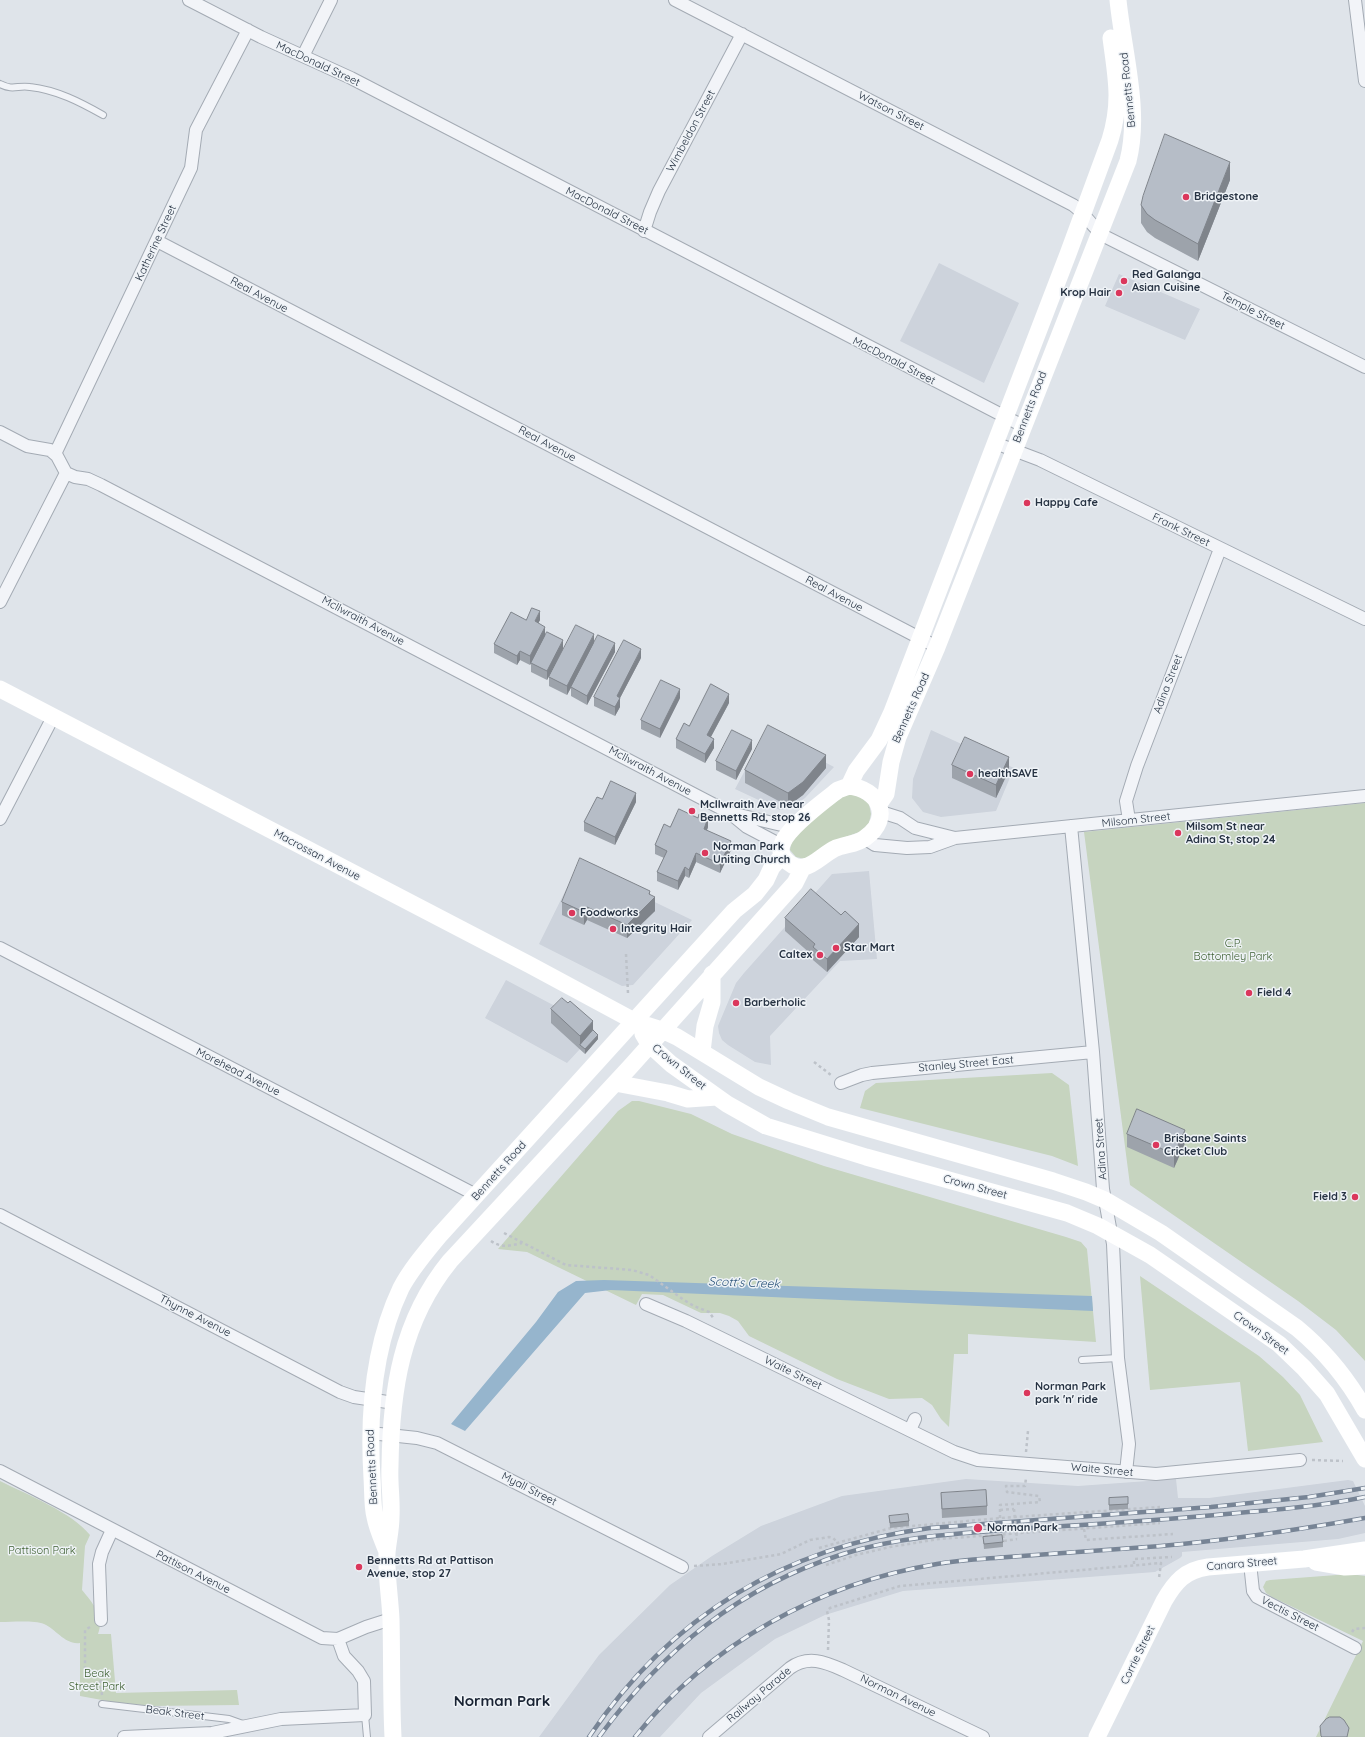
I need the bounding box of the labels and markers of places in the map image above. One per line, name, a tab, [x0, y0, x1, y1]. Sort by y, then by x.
place label: Bridgestone	[1194, 190, 1258, 204]
marker: Bridgestone	[1181, 192, 1191, 202]
place label: Red Galanga Asian Cuisine	[1132, 268, 1201, 294]
marker: Red Galanga Asian Cuisine	[1119, 276, 1129, 286]
place label: Krop Hair	[1060, 286, 1111, 300]
marker: Krop Hair	[1114, 288, 1124, 298]
place label: Happy Cafe	[1035, 496, 1098, 510]
marker: Happy Cafe	[1022, 498, 1032, 508]
place label: healthSAVE	[978, 767, 1038, 781]
marker: healthSAVE	[965, 769, 975, 779]
place label: McIlwraith Ave near Bennetts Rd, stop 26	[700, 798, 810, 824]
marker: McIlwraith Ave near Bennetts Rd, stop 26	[687, 806, 697, 816]
place label: Milsom St near Adina St, stop 24	[1186, 820, 1276, 846]
marker: Milsom St near Adina St, stop 24	[1173, 828, 1183, 838]
place label: Norman Park Uniting Church	[713, 840, 790, 866]
marker: Norman Park Uniting Church	[700, 848, 710, 858]
place label: Foodworks	[580, 906, 638, 920]
marker: Foodworks	[567, 908, 577, 918]
place label: Integrity Hair	[621, 922, 692, 936]
marker: Integrity Hair	[608, 924, 618, 934]
place label: Star Mart	[844, 941, 895, 955]
marker: Star Mart	[831, 943, 841, 953]
place label: Caltex	[779, 948, 812, 962]
marker: Caltex	[815, 950, 825, 960]
place label: Field 4	[1257, 986, 1292, 1000]
marker: Field 4	[1244, 988, 1254, 998]
place label: Barberholic	[744, 996, 806, 1010]
marker: Barberholic	[731, 998, 741, 1008]
place label: Brisbane Saints Cricket Club	[1164, 1132, 1246, 1158]
marker: Brisbane Saints Cricket Club	[1151, 1140, 1161, 1150]
place label: Field 3	[1313, 1190, 1347, 1204]
marker: Field 3	[1350, 1192, 1360, 1202]
place label: Norman Park park 'n' ride	[1035, 1380, 1106, 1406]
marker: Norman Park park 'n' ride	[1022, 1388, 1032, 1398]
place label: Norman Park	[987, 1521, 1058, 1535]
marker: Norman Park	[972, 1522, 984, 1534]
place label: Bennetts Rd at Pattison Avenue, stop 27	[367, 1554, 494, 1580]
marker: Bennetts Rd at Pattison Avenue, stop 27	[354, 1562, 364, 1572]

